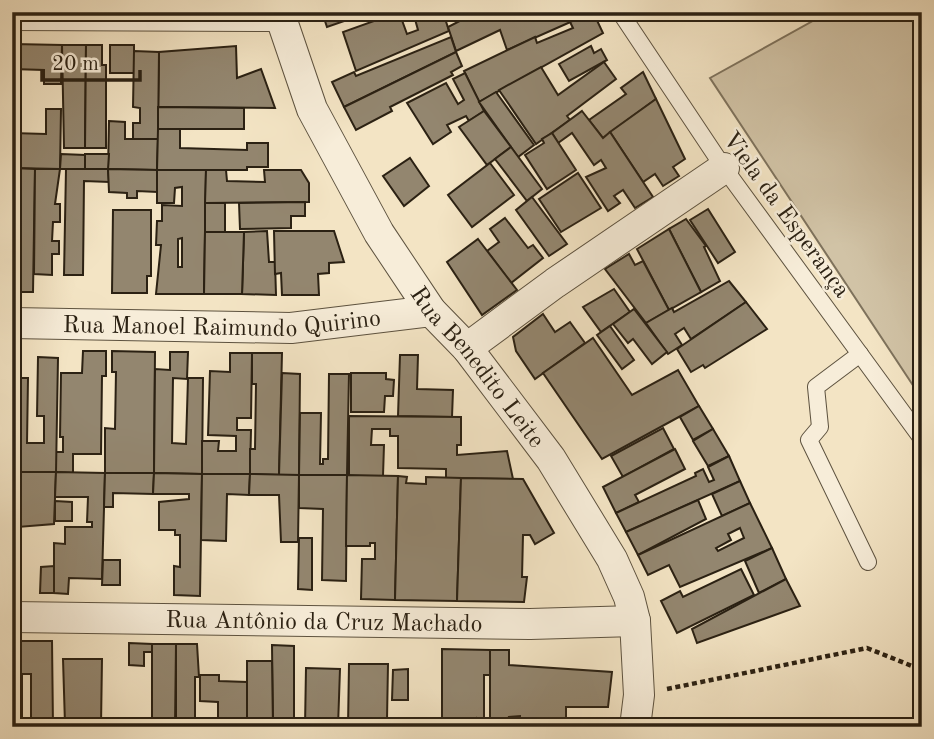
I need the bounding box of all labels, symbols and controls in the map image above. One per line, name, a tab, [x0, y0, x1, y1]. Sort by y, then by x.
scale bar	[42, 38, 140, 82]
text: 20 m	[52, 54, 99, 75]
street label: Viela da Esperança	[717, 128, 854, 303]
street label: Rua Benedito Leite	[404, 283, 548, 453]
street label: Rua Manoel Raimundo Quirino	[62, 307, 382, 343]
street label: Rua Antônio da Cruz Machado	[165, 609, 483, 637]

